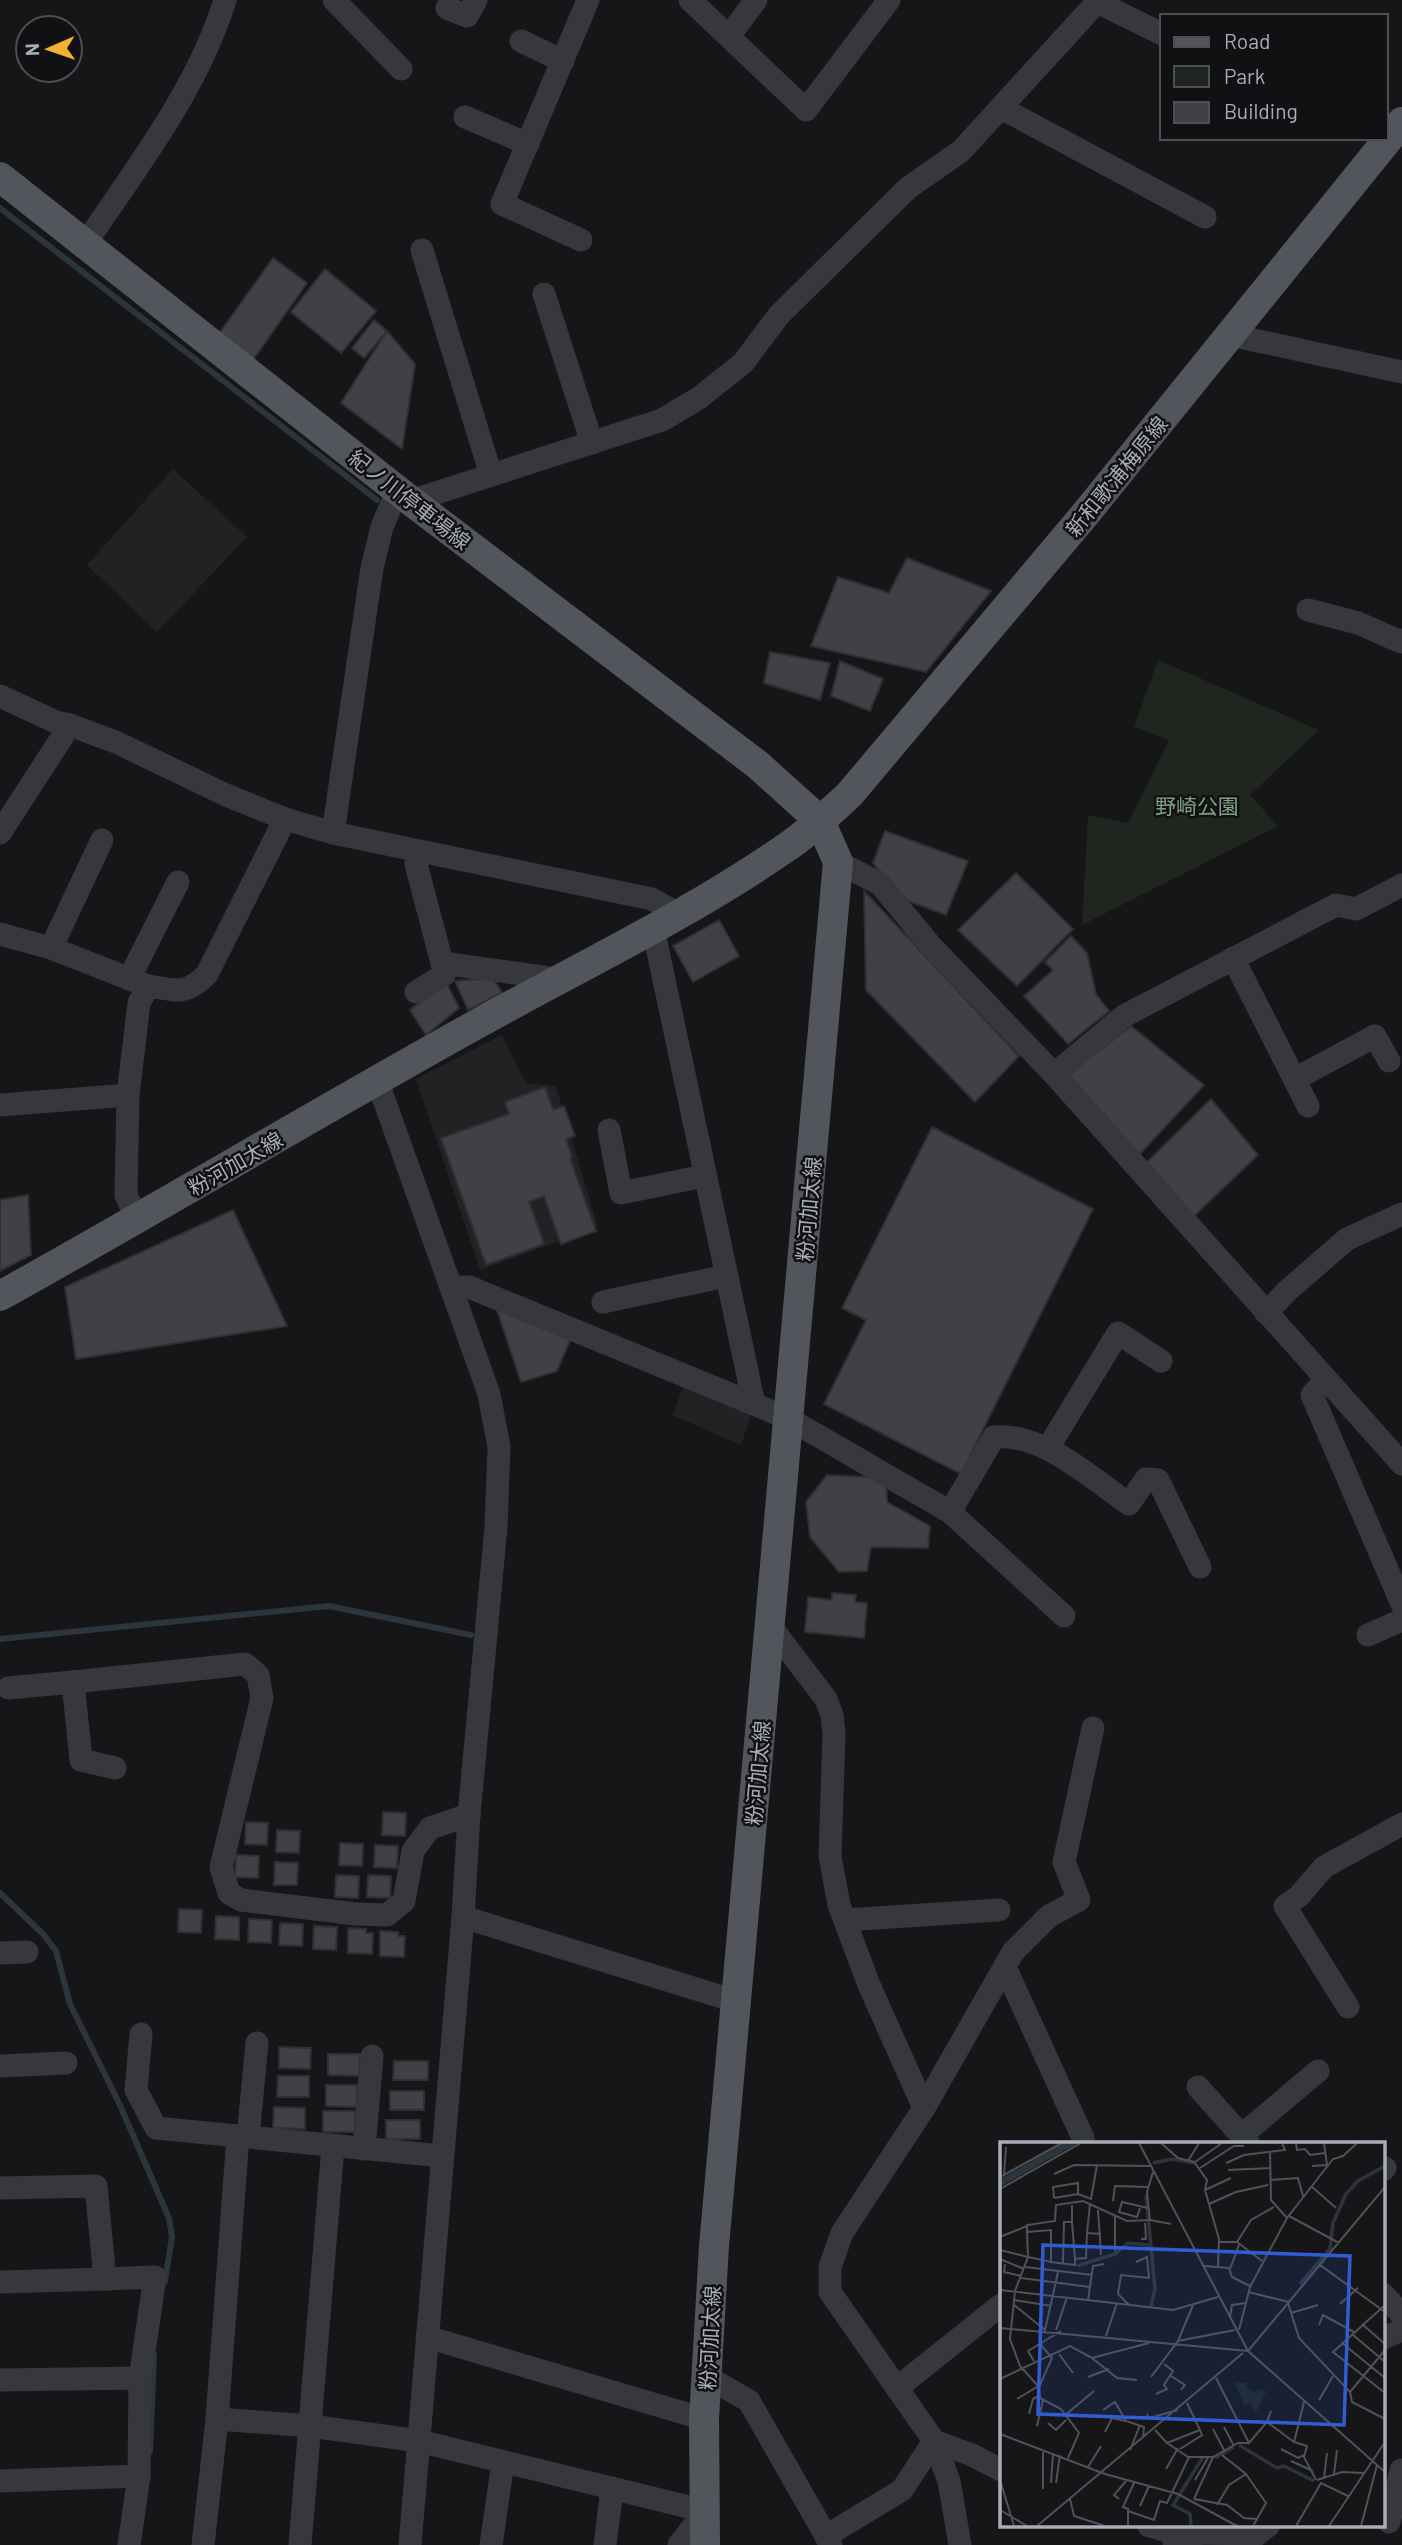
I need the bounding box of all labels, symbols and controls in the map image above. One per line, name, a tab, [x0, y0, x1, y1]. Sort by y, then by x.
north arrow	[14, 14, 84, 84]
legend	[1160, 14, 1388, 140]
text: Road	[1224, 28, 1270, 53]
text: N	[20, 43, 43, 56]
text: Park	[1224, 63, 1265, 88]
text: Building	[1224, 98, 1298, 123]
street label: 新和歌浦梅原線	[1060, 411, 1172, 541]
street label: 紀ノ川停車場線	[344, 444, 476, 554]
park label: 野崎公園	[1155, 793, 1239, 818]
street label: 粉河加太線	[183, 1126, 287, 1200]
street label: 粉河加太線	[791, 1156, 825, 1262]
street label: 粉河加太線	[740, 1720, 774, 1826]
inset map	[1000, 2142, 1384, 2528]
street label: 粉河加太線	[694, 2285, 724, 2391]

